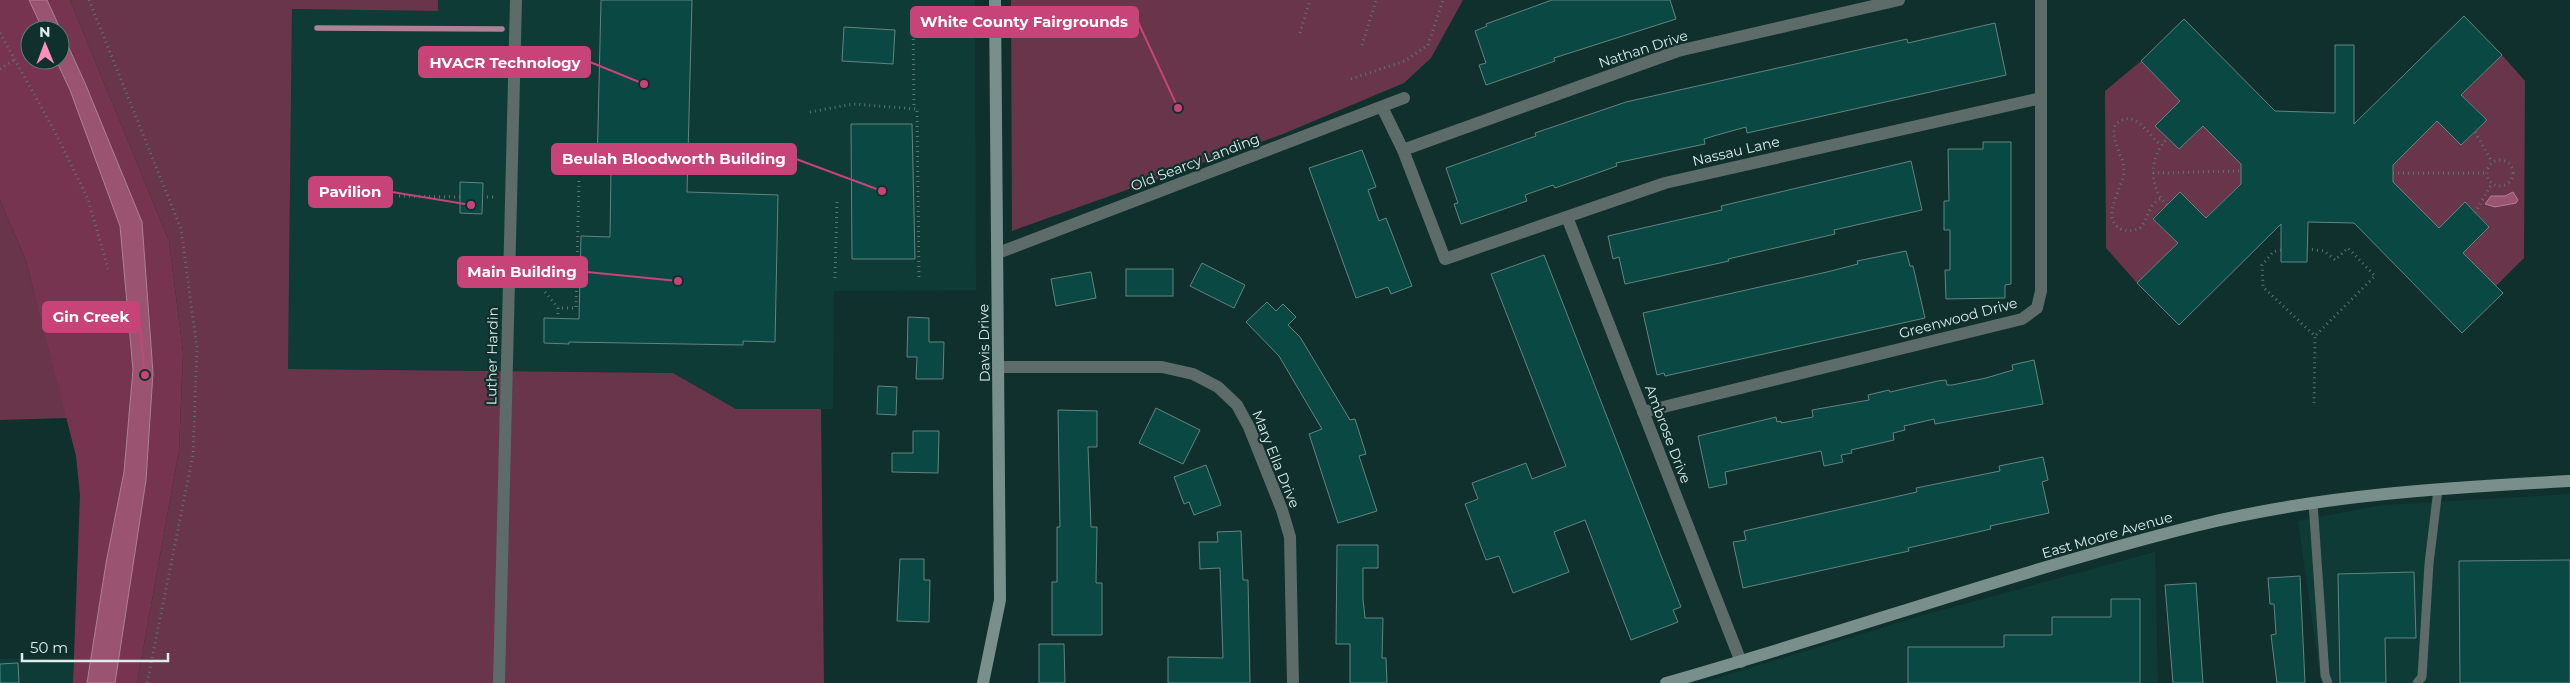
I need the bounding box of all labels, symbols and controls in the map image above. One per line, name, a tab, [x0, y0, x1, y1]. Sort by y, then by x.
callout: White County Fairgrounds	[911, 7, 1138, 37]
text: White County Fairgrounds	[920, 12, 1128, 31]
north arrow	[20, 20, 70, 70]
text: N	[39, 23, 51, 41]
street label: Nathan Drive	[1596, 26, 1690, 72]
callout: HVACR Technology	[419, 47, 590, 77]
text: HVACR Technology	[429, 53, 582, 72]
street label: Old Searcy Landing	[1128, 129, 1262, 195]
street label: Nassau Lane	[1691, 132, 1781, 170]
callout: Beulah Bloodworth Building	[552, 144, 796, 174]
text: Beulah Bloodworth Building	[562, 149, 786, 168]
callout: Pavilion	[309, 177, 392, 207]
text: Pavilion	[319, 182, 381, 201]
callout: Main Building	[458, 257, 587, 287]
text: Main Building	[467, 262, 577, 281]
street label: Greenwood Drive	[1897, 294, 2019, 342]
callout: Gin Creek	[43, 302, 139, 332]
street label: Davis Drive	[974, 304, 994, 382]
text: Gin Creek	[53, 307, 129, 326]
street label: Luther Hardin	[482, 307, 502, 405]
street label: Ambrose Drive	[1641, 382, 1695, 486]
street label: Mary Ella Drive	[1248, 407, 1304, 511]
street label: East Moore Avenue	[2040, 508, 2174, 562]
scale bar	[22, 630, 169, 662]
text: 50 m	[30, 638, 68, 657]

